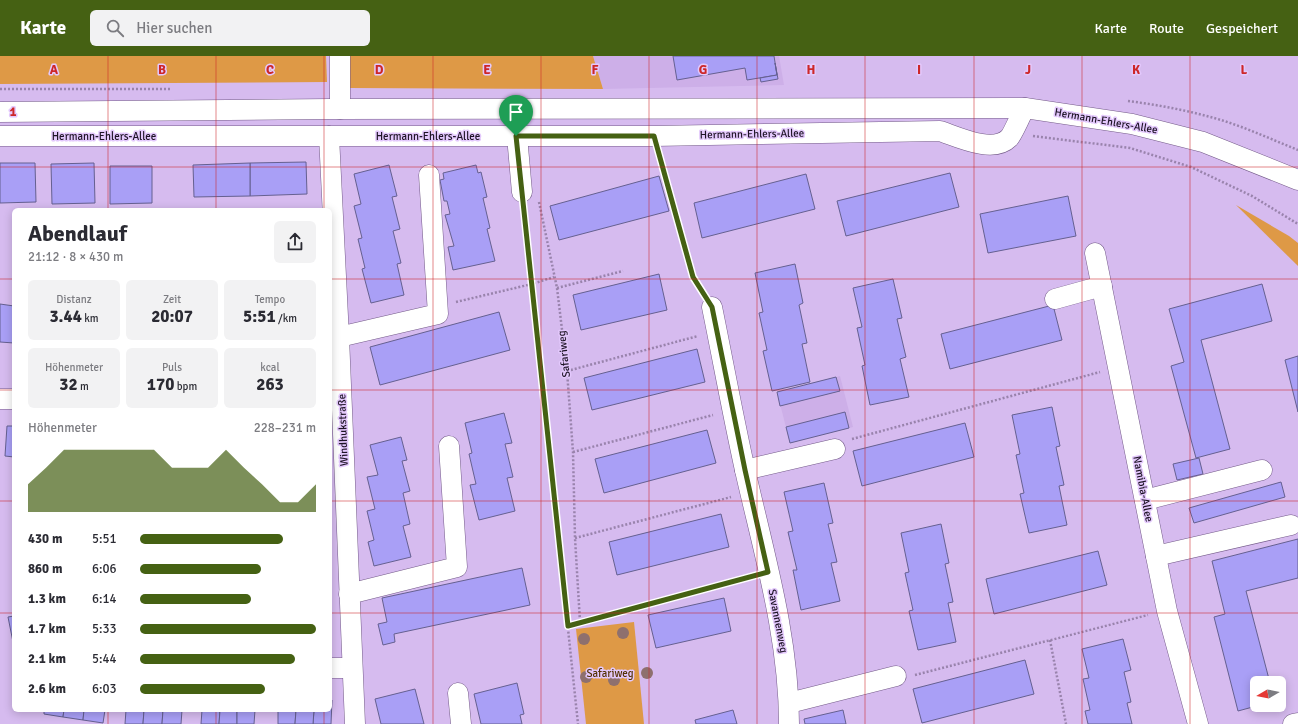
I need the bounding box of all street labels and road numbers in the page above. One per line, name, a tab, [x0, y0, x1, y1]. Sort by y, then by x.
street label: Hermann-Ehlers-Allee	[1053, 106, 1159, 136]
street label: Hermann-Ehlers-Allee	[700, 127, 804, 141]
street label: Hermann-Ehlers-Allee	[52, 130, 156, 143]
street label: Hermann-Ehlers-Allee	[376, 130, 480, 143]
street label: Safariweg	[555, 330, 573, 378]
street label: Windhukstraße	[335, 394, 351, 466]
street label: Namibia-Allee	[1130, 455, 1156, 523]
street label: Savannenweg	[765, 588, 791, 654]

